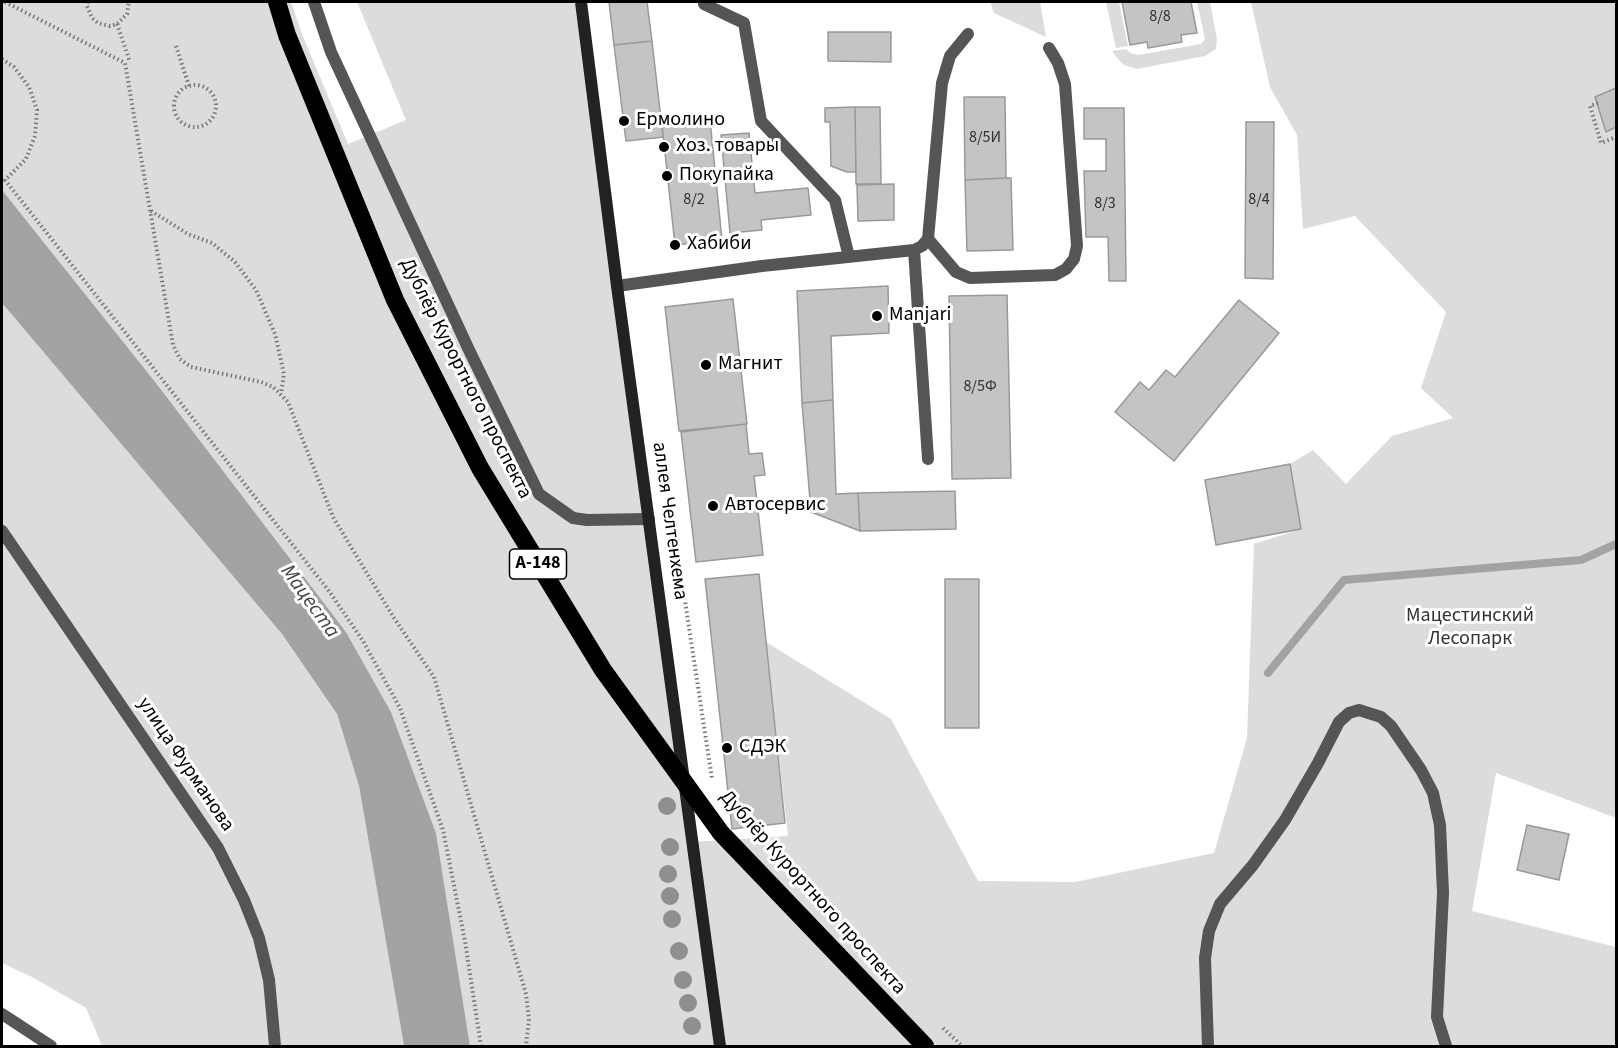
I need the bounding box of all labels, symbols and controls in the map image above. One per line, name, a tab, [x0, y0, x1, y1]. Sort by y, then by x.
house number: 8/8	[1149, 7, 1171, 27]
place label: Ермолино	[636, 109, 725, 133]
marker: Ермолино	[617, 114, 631, 128]
house number: 8/5И	[969, 128, 1001, 148]
place label: Хоз. товары	[676, 135, 779, 159]
marker: Хоз. товары	[657, 140, 671, 154]
place label: Покупайка	[679, 164, 774, 188]
marker: Покупайка	[660, 169, 674, 183]
house number: 8/2	[683, 190, 705, 210]
house number: 8/4	[1248, 190, 1270, 210]
house number: 8/3	[1094, 194, 1116, 214]
place label: Хабиби	[687, 233, 751, 257]
marker: Хабиби	[668, 238, 682, 252]
street label: Дублёр Курортного проспекта	[394, 255, 536, 503]
place label: Manjari	[889, 304, 951, 328]
marker: Manjari	[870, 309, 884, 323]
place label: Магнит	[718, 353, 783, 377]
marker: Магнит	[699, 358, 713, 372]
house number: 8/5Ф	[963, 377, 997, 397]
street label: аллея Челтенхема	[646, 440, 692, 602]
place label: Автосервис	[725, 494, 826, 518]
marker: Автосервис	[706, 499, 720, 513]
road number: А-148	[510, 549, 566, 579]
water label: Мацеста	[274, 560, 344, 644]
park label: Мацестинский Лесопарк	[1406, 605, 1534, 652]
street label: улица Фурманова	[131, 693, 239, 837]
place label: СДЭК	[739, 736, 786, 760]
marker: СДЭК	[720, 741, 734, 755]
street label: Дублёр Курортного проспекта	[714, 786, 910, 1000]

